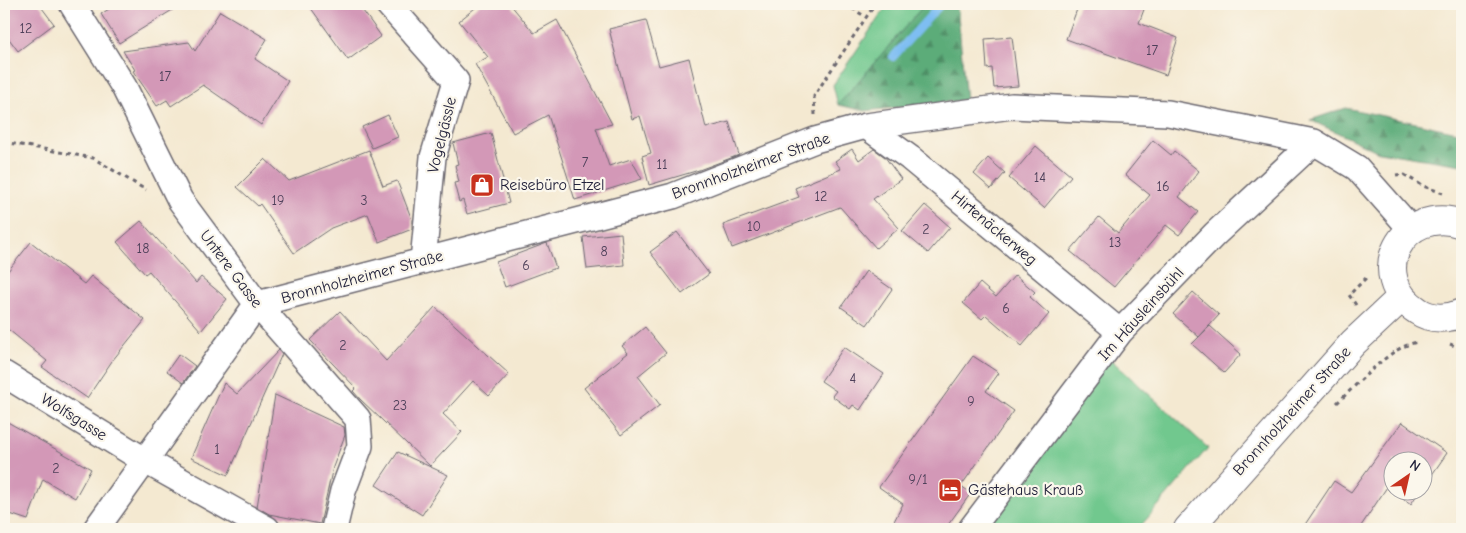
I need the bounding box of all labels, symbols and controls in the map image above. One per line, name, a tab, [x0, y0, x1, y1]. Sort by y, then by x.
house number: 12	[20, 20, 32, 37]
house number: 17	[1146, 42, 1158, 59]
house number: 17	[159, 68, 171, 85]
street label: Vogelgässle	[424, 95, 460, 175]
street label: Bronnholzheimer Straße	[669, 129, 833, 203]
house number: 7	[582, 154, 589, 171]
house number: 11	[656, 156, 668, 173]
house number: 14	[1034, 169, 1046, 186]
shop icon: Reisebüro Etzel	[469, 172, 495, 198]
place label: Reisebüro Etzel	[500, 176, 605, 194]
house number: 16	[1156, 178, 1170, 195]
street label: Hirtenäckerweg	[948, 187, 1040, 269]
house number: 12	[815, 188, 827, 205]
house number: 19	[272, 192, 284, 209]
house number: 3	[360, 192, 368, 209]
house number: 10	[747, 218, 761, 235]
house number: 2	[922, 221, 930, 238]
street label: Untere Gasse	[196, 227, 266, 311]
house number: 13	[1109, 234, 1121, 251]
house number: 18	[137, 240, 149, 257]
house number: 8	[600, 243, 608, 260]
street label: Bronnholzheimer Straße	[279, 247, 445, 307]
house number: 6	[522, 257, 530, 274]
street label: Im Häusleinsbühl	[1095, 264, 1187, 364]
house number: 6	[1002, 300, 1010, 317]
house number: 2	[339, 337, 347, 354]
street label: Bronnholzheimer Straße	[1229, 343, 1355, 479]
house number: 4	[850, 370, 857, 387]
street label: Wolfsgasse	[38, 390, 110, 444]
house number: 9	[967, 393, 975, 410]
house number: 23	[393, 397, 407, 414]
house number: 1	[214, 441, 220, 458]
north arrow	[1384, 450, 1434, 500]
text: N	[1406, 456, 1424, 475]
house number: 2	[52, 460, 60, 477]
house number: 9/1	[908, 471, 928, 488]
hotel icon: Gästehaus Krauß	[937, 477, 963, 503]
place label: Gästehaus Krauß	[968, 481, 1083, 499]

